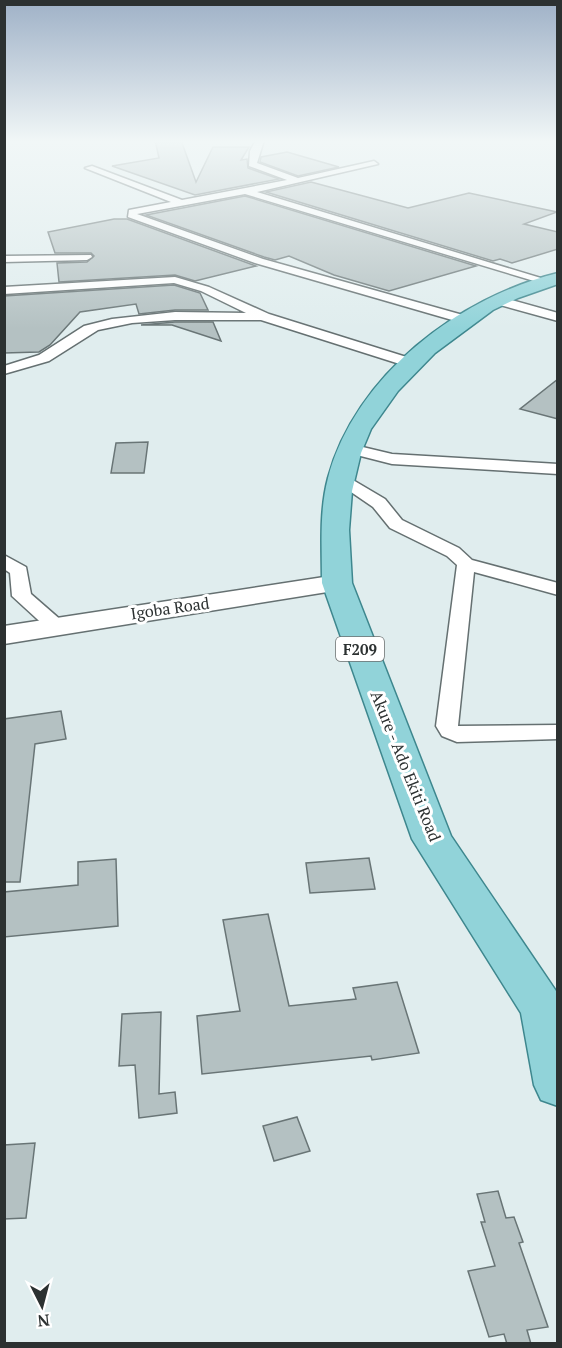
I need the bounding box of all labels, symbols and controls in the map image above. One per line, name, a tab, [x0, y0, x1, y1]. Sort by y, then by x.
street label: Igoba Road	[129, 592, 211, 624]
road number: F209	[336, 637, 384, 661]
street label: Akure - Ado Ekiti Road	[366, 687, 446, 845]
north arrow	[12, 1276, 72, 1336]
text: N	[36, 1309, 51, 1332]

